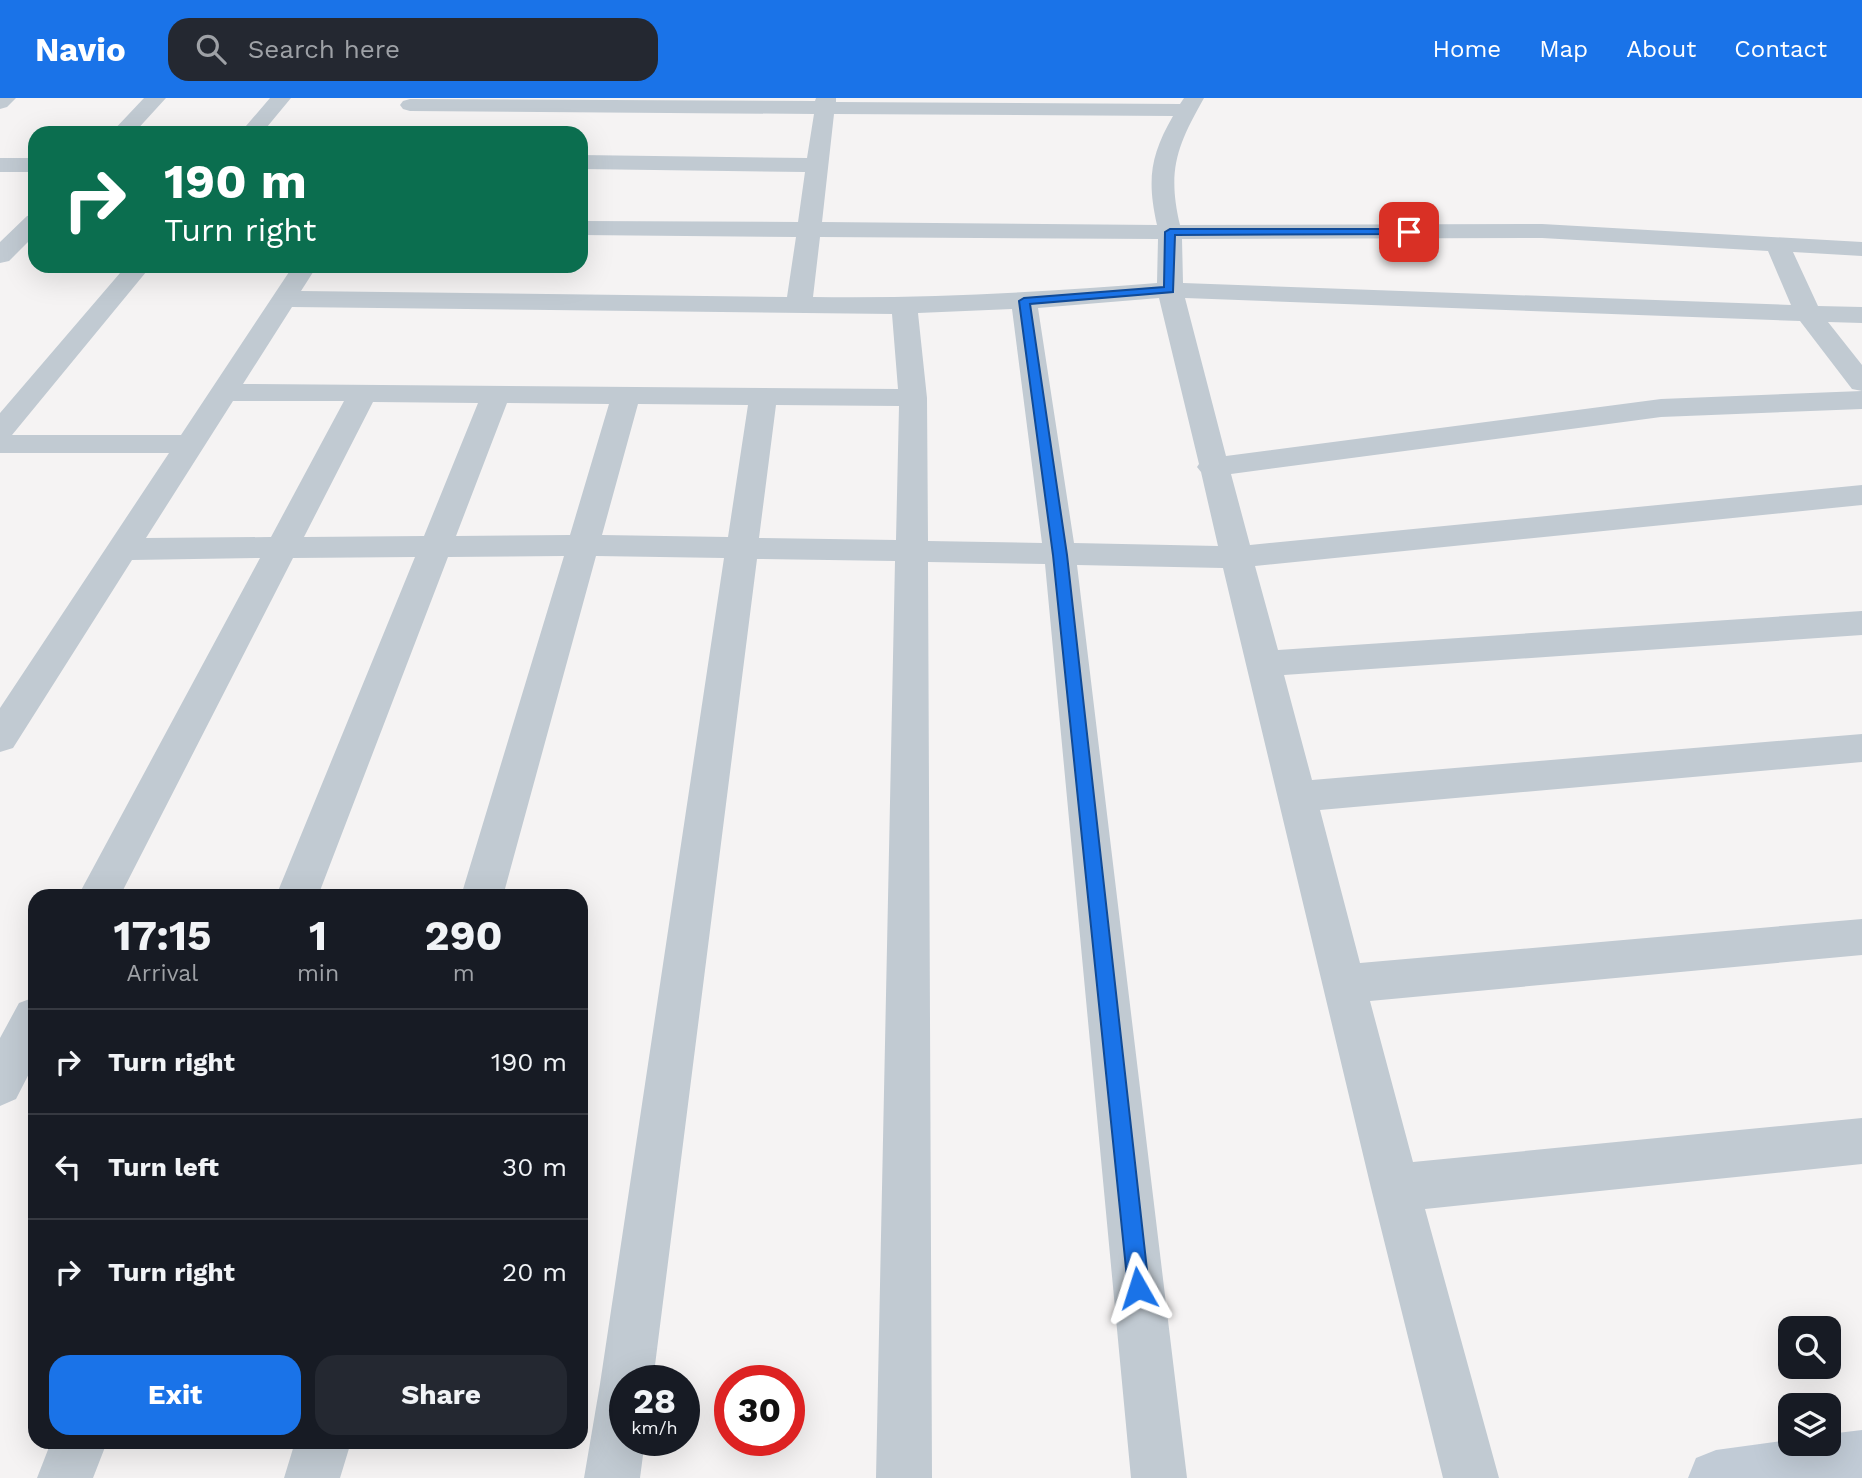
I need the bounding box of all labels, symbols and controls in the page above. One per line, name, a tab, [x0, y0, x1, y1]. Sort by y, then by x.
search box	[168, 18, 658, 81]
text: Navio	[35, 30, 126, 69]
icon: search	[192, 30, 230, 68]
text: Search here	[248, 34, 400, 64]
text: Home	[1433, 35, 1501, 63]
text: Map	[1539, 35, 1588, 63]
text: About	[1626, 35, 1696, 63]
text: Contact	[1734, 35, 1827, 63]
text: 190 m	[164, 152, 307, 210]
icon: right	[49, 154, 140, 245]
pin	[1379, 202, 1439, 262]
text: Turn right	[164, 211, 316, 249]
icon: arrive	[1390, 213, 1428, 251]
text: 17:15	[113, 911, 212, 960]
text: 1	[309, 911, 327, 960]
text: 290	[425, 911, 503, 960]
text: Arrival	[127, 960, 198, 987]
text: min	[297, 960, 339, 987]
text: m	[453, 960, 475, 987]
icon: right	[49, 1043, 87, 1081]
text: Turn right	[108, 1047, 235, 1077]
text: 190 m	[491, 1047, 567, 1077]
icon: left	[49, 1148, 87, 1186]
text: Turn left	[108, 1152, 219, 1182]
text: 30 m	[502, 1152, 567, 1182]
position arrow	[1101, 1251, 1175, 1325]
icon: right	[49, 1253, 87, 1291]
text: Turn right	[108, 1257, 235, 1287]
text: 20 m	[502, 1257, 567, 1287]
map controls	[1778, 1316, 1841, 1456]
button: search	[1778, 1316, 1841, 1379]
button: Exit	[49, 1355, 301, 1435]
button: Share	[315, 1355, 567, 1435]
speed limit sign: 30	[714, 1365, 805, 1456]
text: 28	[633, 1380, 676, 1422]
button: layers	[1778, 1393, 1841, 1456]
text: km/h	[631, 1417, 678, 1438]

